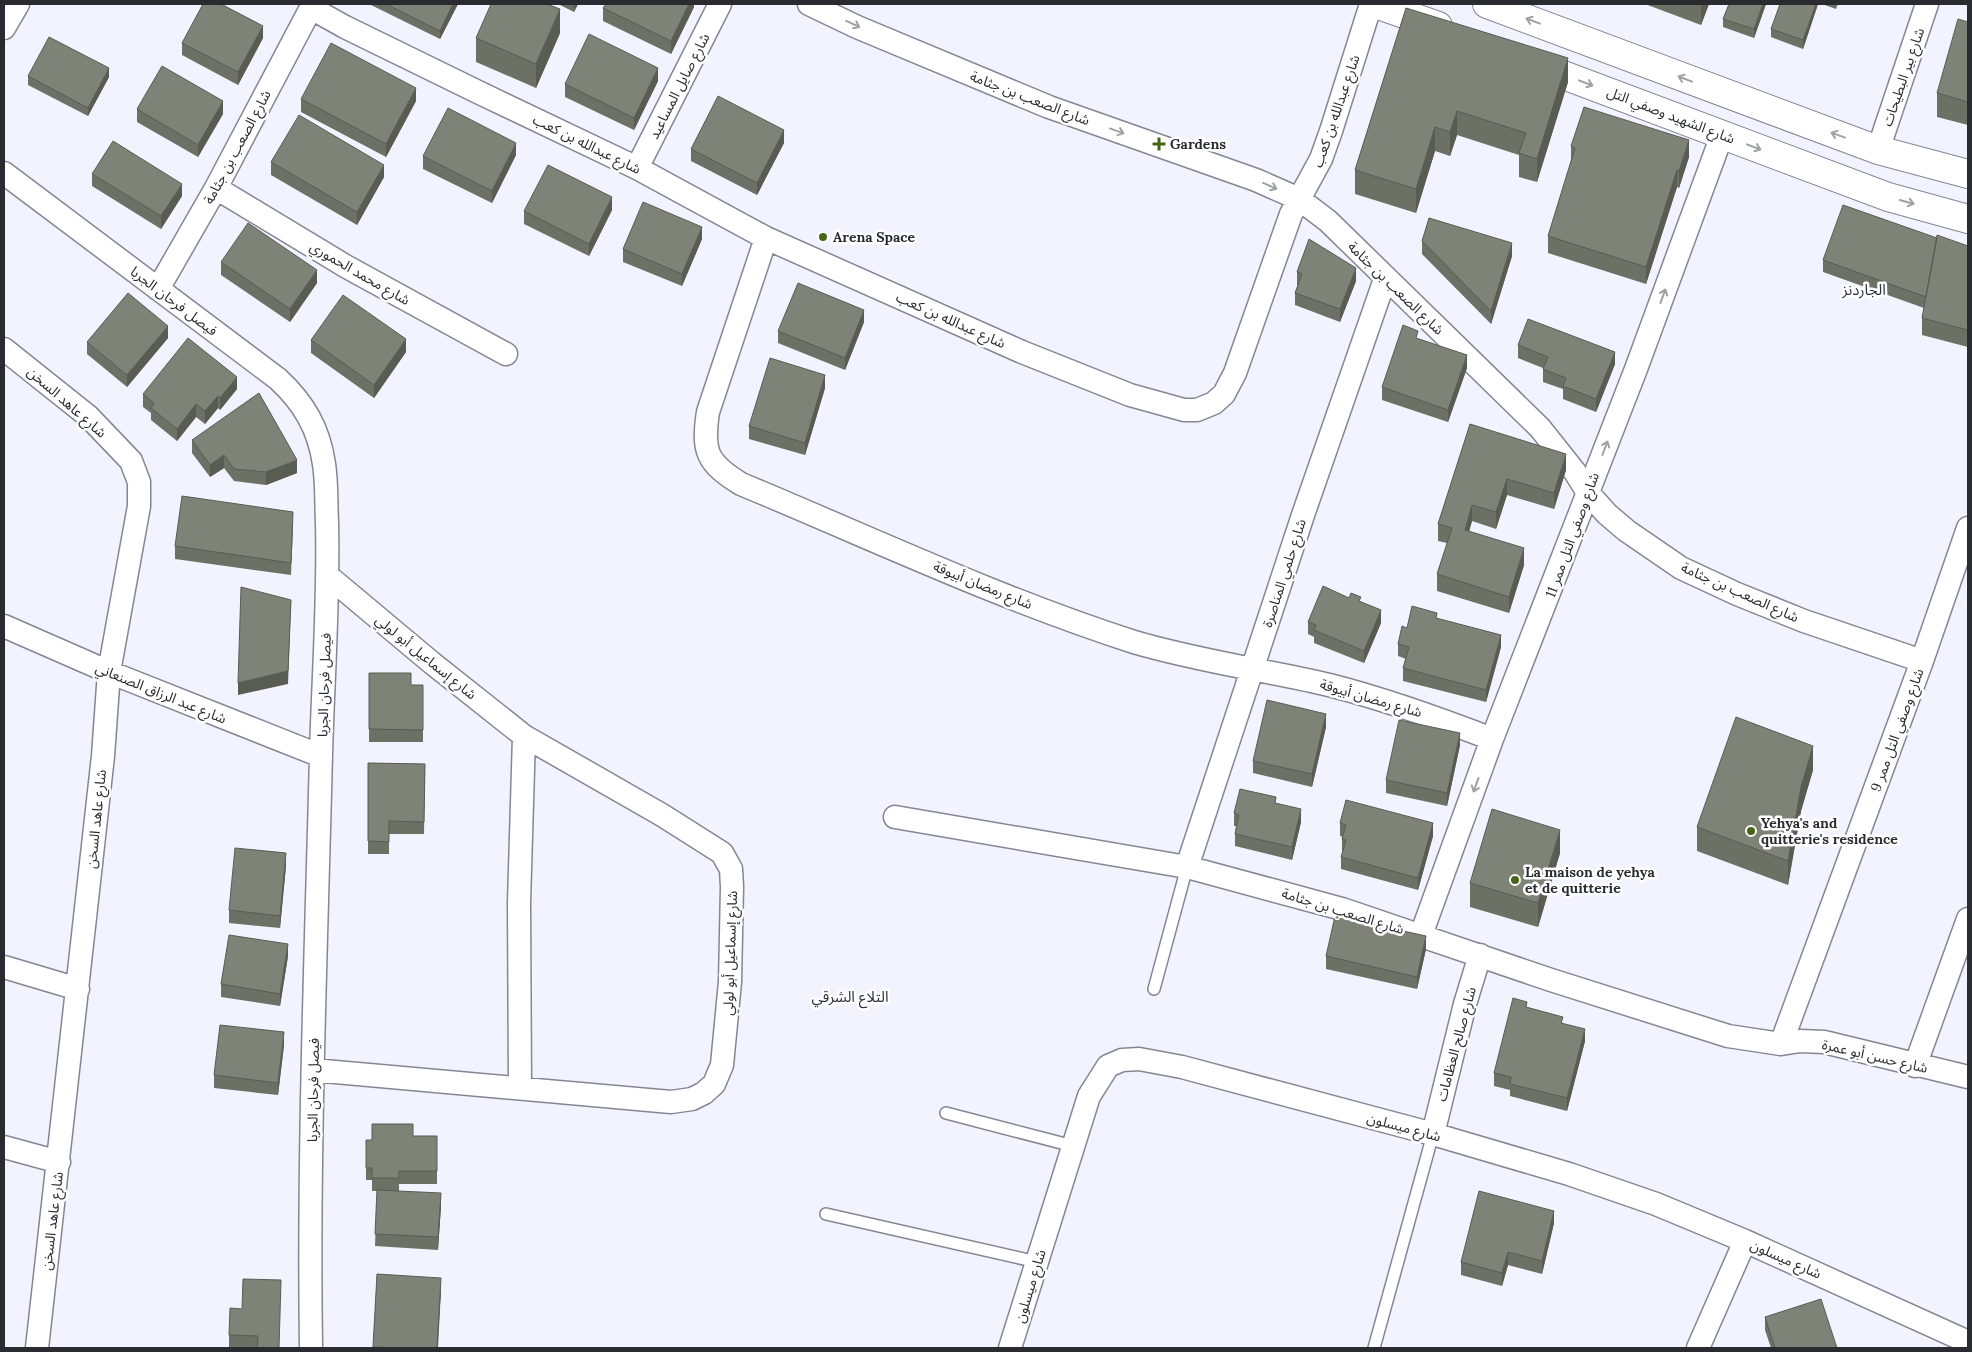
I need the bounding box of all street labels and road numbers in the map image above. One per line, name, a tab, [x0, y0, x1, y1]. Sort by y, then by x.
street label: شارع بير البطيحات	[1878, 25, 1930, 129]
street label: شارع صايل المساعيد	[645, 30, 715, 143]
street label: شارع عبدالله بن كعب	[1308, 52, 1366, 170]
street label: شارع الصعب بن جثامة	[967, 67, 1092, 131]
street label: شارع الشهيد وصفي التل	[1604, 82, 1738, 150]
street label: شارع الصعب بن جثامة	[199, 87, 277, 208]
street label: شارع عبدالله بن كعب	[529, 110, 644, 180]
street label: شارع محمد الحموري	[306, 237, 413, 311]
street label: شارع الصعب بن جثامة	[1343, 237, 1448, 340]
street label: فيصل فرحان الجربا	[127, 262, 221, 340]
street label: شارع عبدالله بن كعب	[893, 288, 1009, 354]
street label: شارع عاهد السخن	[22, 363, 110, 443]
street label: شارع وصفي التل ممر 11	[1541, 470, 1605, 601]
street label: شارع حلمي المناصرة	[1258, 517, 1312, 630]
street label: شارع رمضان أبيوقة	[930, 557, 1035, 615]
street label: شارع الصعب بن جثامة	[1678, 558, 1802, 628]
street label: شارع إسماعيل أبو لولي	[370, 611, 480, 705]
street label: فيصل فرحان الجربا	[313, 633, 335, 737]
street label: شارع عبد الرزاق الصنعاني	[92, 659, 229, 730]
street label: شارع وصفي التل ممر 9	[1866, 666, 1930, 795]
street label: شارع رمضان أبيوقة	[1317, 675, 1424, 723]
street label: شارع عاهد السخن	[82, 769, 112, 870]
street label: شارع الصعب بن جثامة	[1279, 884, 1406, 940]
street label: شارع إسماعيل أبو لولي	[719, 890, 743, 1016]
street label: شارع صالح العظامات	[1432, 985, 1482, 1104]
street label: شارع حسن أبو عمرة	[1820, 1035, 1930, 1079]
street label: فيصل فرحان الجربا	[303, 1038, 323, 1142]
street label: شارع ميسلون	[1365, 1108, 1443, 1147]
street label: شارع عاهد السخن	[37, 1171, 69, 1272]
street label: شارع ميسلون	[1747, 1235, 1824, 1284]
street label: شارع ميسلون	[1010, 1247, 1052, 1325]

